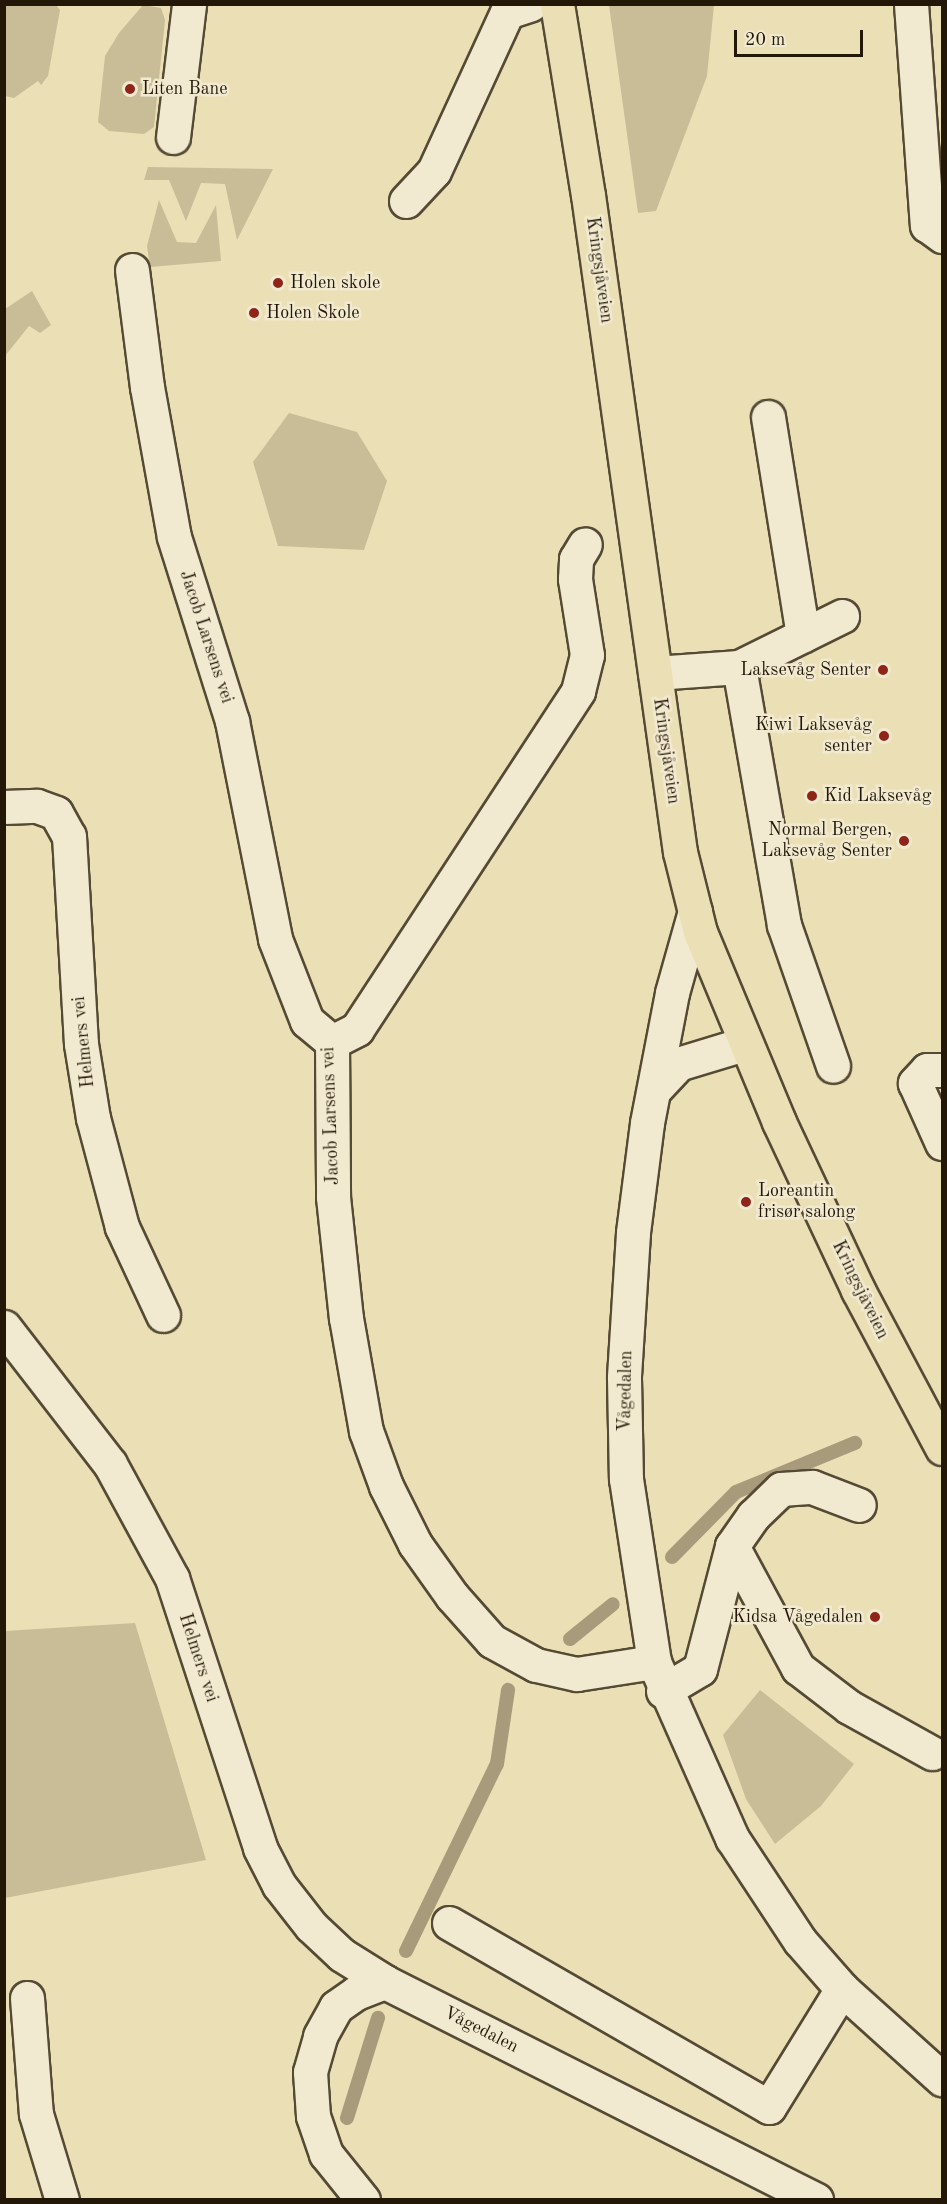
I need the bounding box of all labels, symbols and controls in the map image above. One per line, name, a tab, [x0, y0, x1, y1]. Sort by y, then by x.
scale bar	[737, 18, 866, 56]
text: 20 m	[745, 31, 785, 49]
place label: Liten Bane	[142, 78, 228, 100]
marker: Liten Bane	[123, 82, 137, 96]
street label: Kringsjåveien	[581, 216, 617, 324]
place label: Holen skole	[290, 272, 380, 294]
marker: Holen skole	[271, 276, 285, 290]
place label: Holen Skole	[266, 302, 360, 324]
marker: Holen Skole	[247, 306, 261, 320]
street label: Jacob Larsens vei	[174, 568, 238, 706]
place label: Laksevåg Senter	[740, 659, 871, 681]
marker: Laksevåg Senter	[876, 663, 890, 677]
street label: Kringsjåveien	[648, 697, 684, 805]
place label: Kiwi Laksevåg senter	[755, 715, 872, 758]
marker: Kiwi Laksevåg senter	[877, 729, 891, 743]
place label: Kid Laksevåg	[824, 785, 931, 807]
marker: Kid Laksevåg	[805, 789, 819, 803]
place label: Normal Bergen, Laksevåg Senter	[761, 820, 892, 862]
marker: Normal Bergen, Laksevåg Senter	[897, 834, 911, 848]
street label: Helmers vei	[68, 995, 100, 1089]
street label: Jacob Larsens vei	[318, 1046, 344, 1186]
place label: Loreantin frisør salong	[758, 1181, 855, 1224]
marker: Loreantin frisør salong	[739, 1195, 753, 1209]
street label: Kringsjåveien	[827, 1237, 893, 1343]
street label: Vågedalen	[614, 1350, 638, 1432]
place label: Kidsa Vågedalen	[732, 1606, 863, 1628]
marker: Kidsa Vågedalen	[868, 1610, 882, 1624]
street label: Helmers vei	[174, 1611, 222, 1705]
street label: Vågedalen	[440, 2002, 522, 2058]

